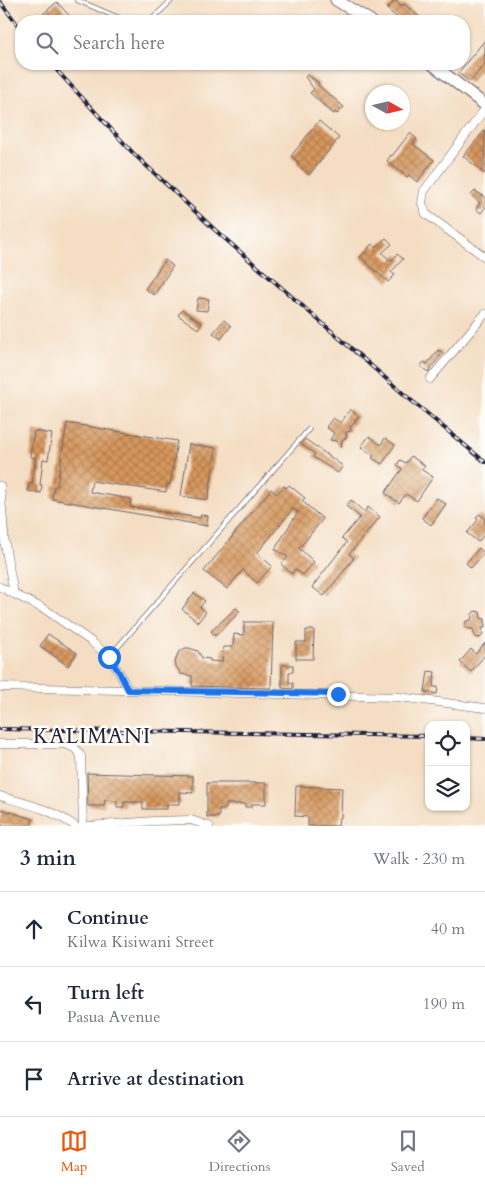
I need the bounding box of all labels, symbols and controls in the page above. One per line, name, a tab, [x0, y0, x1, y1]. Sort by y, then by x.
search box	[15, 15, 470, 70]
icon: search	[33, 29, 61, 57]
text: Search here	[73, 30, 165, 56]
north arrow	[365, 85, 410, 130]
route start	[98, 646, 121, 669]
route end	[327, 683, 350, 706]
map controls	[425, 721, 470, 811]
button: locate	[425, 721, 470, 766]
district label: KALIMANI	[33, 722, 151, 751]
button: layers	[425, 766, 470, 811]
text: 3 min	[20, 844, 76, 873]
text: Walk · 230 m	[373, 848, 465, 870]
text: Continue	[67, 905, 149, 931]
icon: ahead	[20, 915, 48, 943]
text: 40 m	[431, 918, 465, 940]
text: Kilwa Kisiwani Street	[67, 931, 214, 953]
text: Turn left	[67, 980, 144, 1006]
icon: left	[20, 990, 48, 1018]
text: 190 m	[423, 993, 465, 1015]
text: Pasua Avenue	[67, 1006, 161, 1028]
icon: arrive	[20, 1065, 48, 1093]
text: Arrive at destination	[67, 1066, 244, 1092]
tab: Map	[60, 1127, 88, 1176]
tab: Directions	[209, 1127, 270, 1176]
tab: Saved	[391, 1127, 425, 1176]

